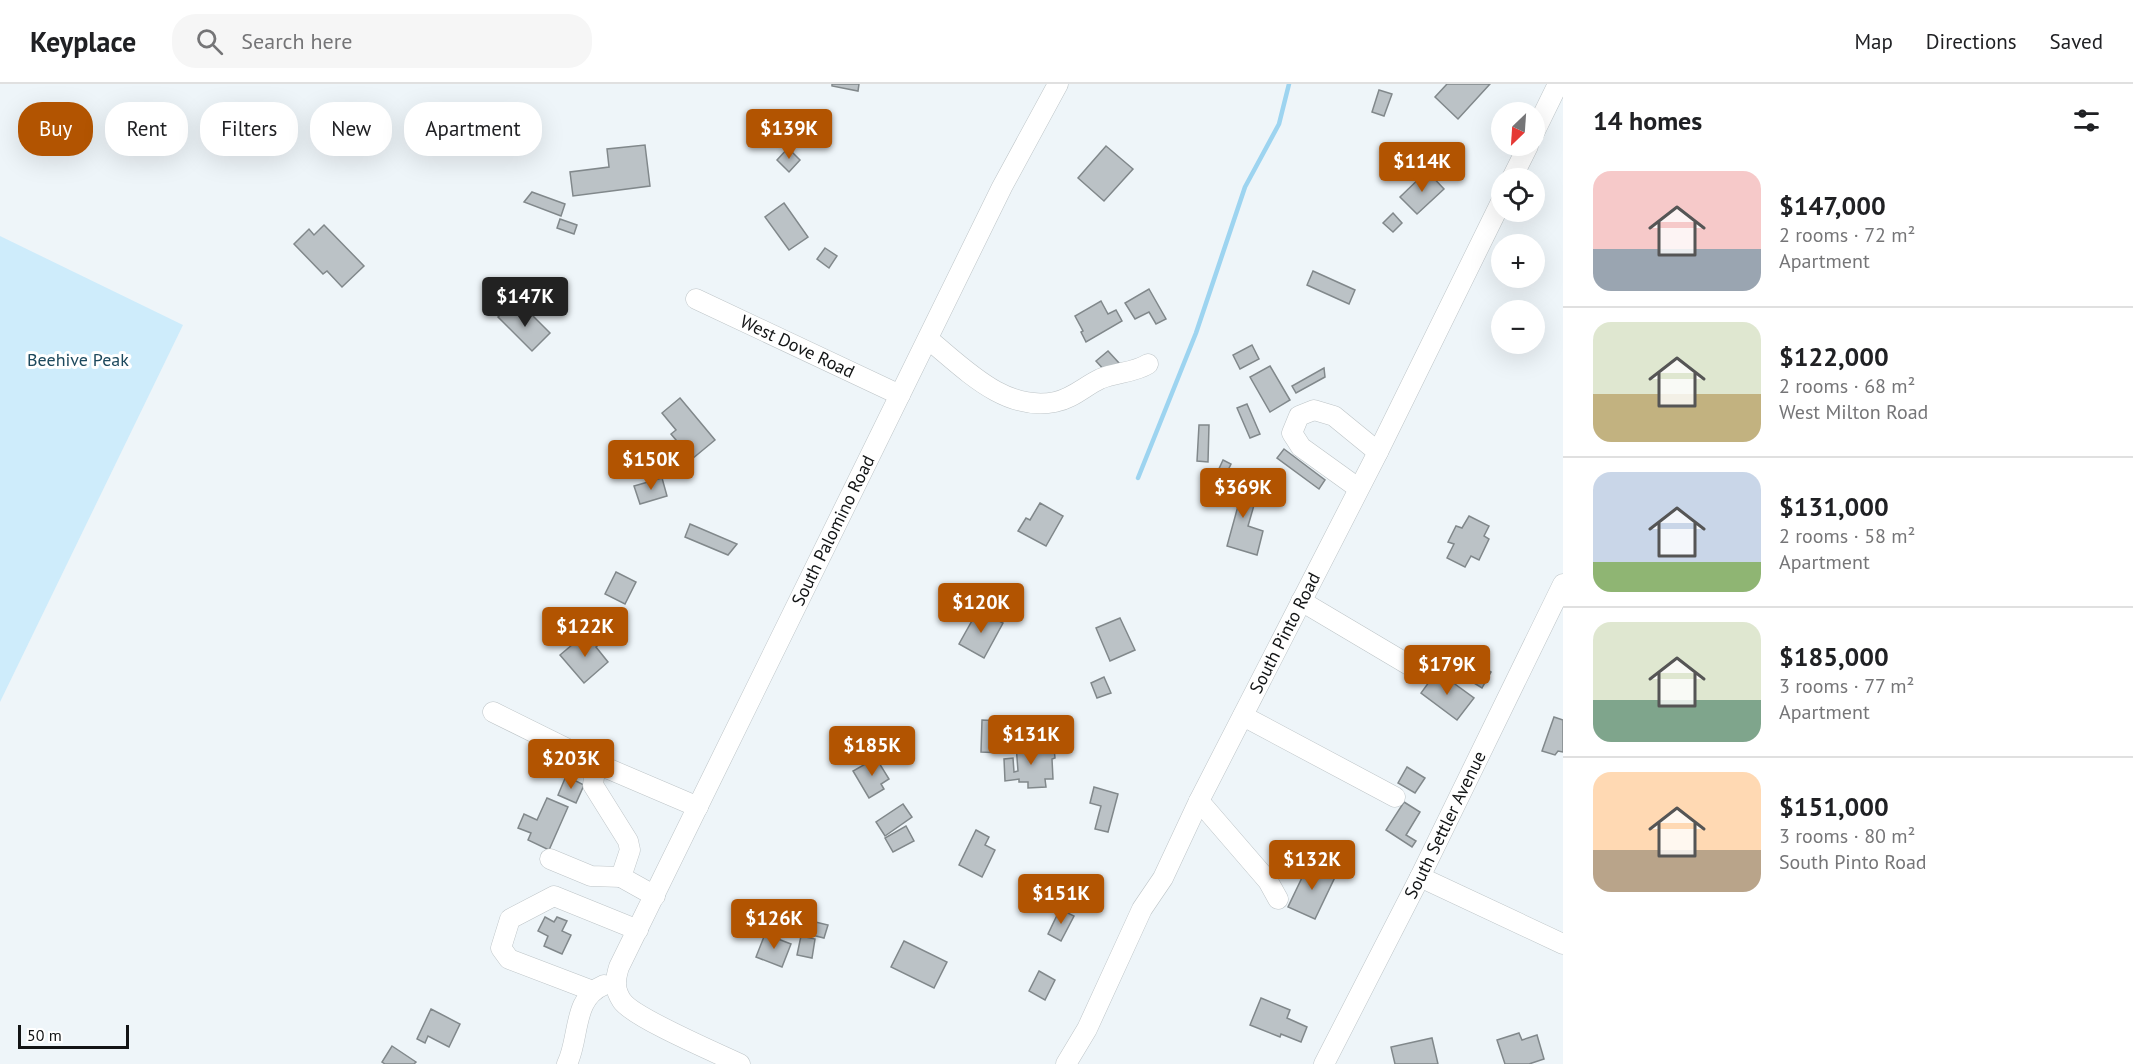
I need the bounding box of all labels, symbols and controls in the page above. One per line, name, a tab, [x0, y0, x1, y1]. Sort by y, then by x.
search box	[172, 14, 592, 68]
text: Keyplace	[30, 23, 136, 60]
icon: search	[193, 25, 226, 58]
text: Search here	[241, 27, 352, 55]
text: Map	[1854, 28, 1893, 55]
text: Directions	[1926, 28, 2017, 55]
text: Saved	[2050, 28, 2103, 55]
chip: Buy	[18, 102, 93, 156]
chip: Rent	[105, 102, 188, 156]
chip: Filters	[200, 102, 298, 156]
chip: New	[310, 102, 392, 156]
chip: Apartment	[404, 102, 542, 156]
north arrow	[1491, 102, 1545, 156]
map controls	[1491, 102, 1545, 354]
text: 14 homes	[1593, 104, 1702, 137]
icon: filters	[2070, 104, 2103, 137]
pin: $139K	[747, 109, 831, 160]
text: $139K	[760, 115, 818, 141]
pin: $114K	[1380, 142, 1464, 193]
text: $114K	[1393, 148, 1451, 174]
button: locate	[1491, 168, 1545, 222]
text: $147,000	[1779, 189, 1886, 222]
icon: home	[1641, 195, 1713, 267]
text: 2 rooms · 72 m²	[1779, 222, 1915, 248]
button: +	[1491, 234, 1545, 288]
text: Apartment	[1779, 248, 1870, 274]
pin: $147K	[483, 277, 567, 328]
text: $147K	[496, 283, 554, 309]
button: −	[1491, 300, 1545, 354]
street label: West Dove Road	[737, 310, 858, 383]
text: $122,000	[1779, 340, 1889, 373]
icon: home	[1641, 346, 1713, 418]
park label: Beehive Peak	[27, 348, 129, 371]
text: 2 rooms · 68 m²	[1779, 373, 1915, 399]
text: West Milton Road	[1779, 399, 1928, 425]
pin: $150K	[609, 440, 693, 491]
text: $150K	[622, 446, 680, 472]
street label: South Palomino Road	[786, 451, 879, 610]
pin: $369K	[1201, 468, 1285, 519]
text: $369K	[1214, 474, 1272, 500]
text: $131,000	[1779, 490, 1889, 523]
icon: home	[1641, 496, 1713, 568]
text: 2 rooms · 58 m²	[1779, 523, 1915, 549]
text: Apartment	[1779, 549, 1870, 575]
street label: South Pinto Road	[1244, 568, 1325, 697]
pin: $120K	[939, 583, 1023, 634]
text: $120K	[952, 589, 1010, 615]
pin: $122K	[543, 607, 627, 658]
text: $122K	[556, 613, 614, 639]
text: $185,000	[1779, 640, 1889, 673]
pin: $179K	[1405, 645, 1489, 696]
icon: home	[1641, 646, 1713, 718]
text: $179K	[1418, 651, 1476, 677]
text: 3 rooms · 77 m²	[1779, 673, 1914, 699]
text: Apartment	[1779, 699, 1870, 725]
pin: $131K	[989, 715, 1073, 766]
text: $131K	[1002, 721, 1060, 747]
pin: $185K	[830, 726, 914, 777]
text: $185K	[843, 732, 901, 758]
pin: $203K	[529, 739, 613, 790]
text: $203K	[542, 745, 600, 771]
street label: South Settler Avenue	[1399, 747, 1491, 903]
text: $151,000	[1779, 790, 1889, 823]
icon: home	[1641, 796, 1713, 868]
text: 3 rooms · 80 m²	[1779, 823, 1915, 849]
pin: $132K	[1270, 840, 1354, 891]
text: $132K	[1283, 846, 1341, 872]
text: South Pinto Road	[1779, 849, 1927, 875]
pin: $151K	[1019, 874, 1103, 925]
text: $151K	[1032, 880, 1090, 906]
pin: $126K	[732, 899, 816, 950]
text: $126K	[745, 905, 803, 931]
scale bar	[18, 1022, 129, 1050]
text: 50 m	[27, 1025, 62, 1045]

